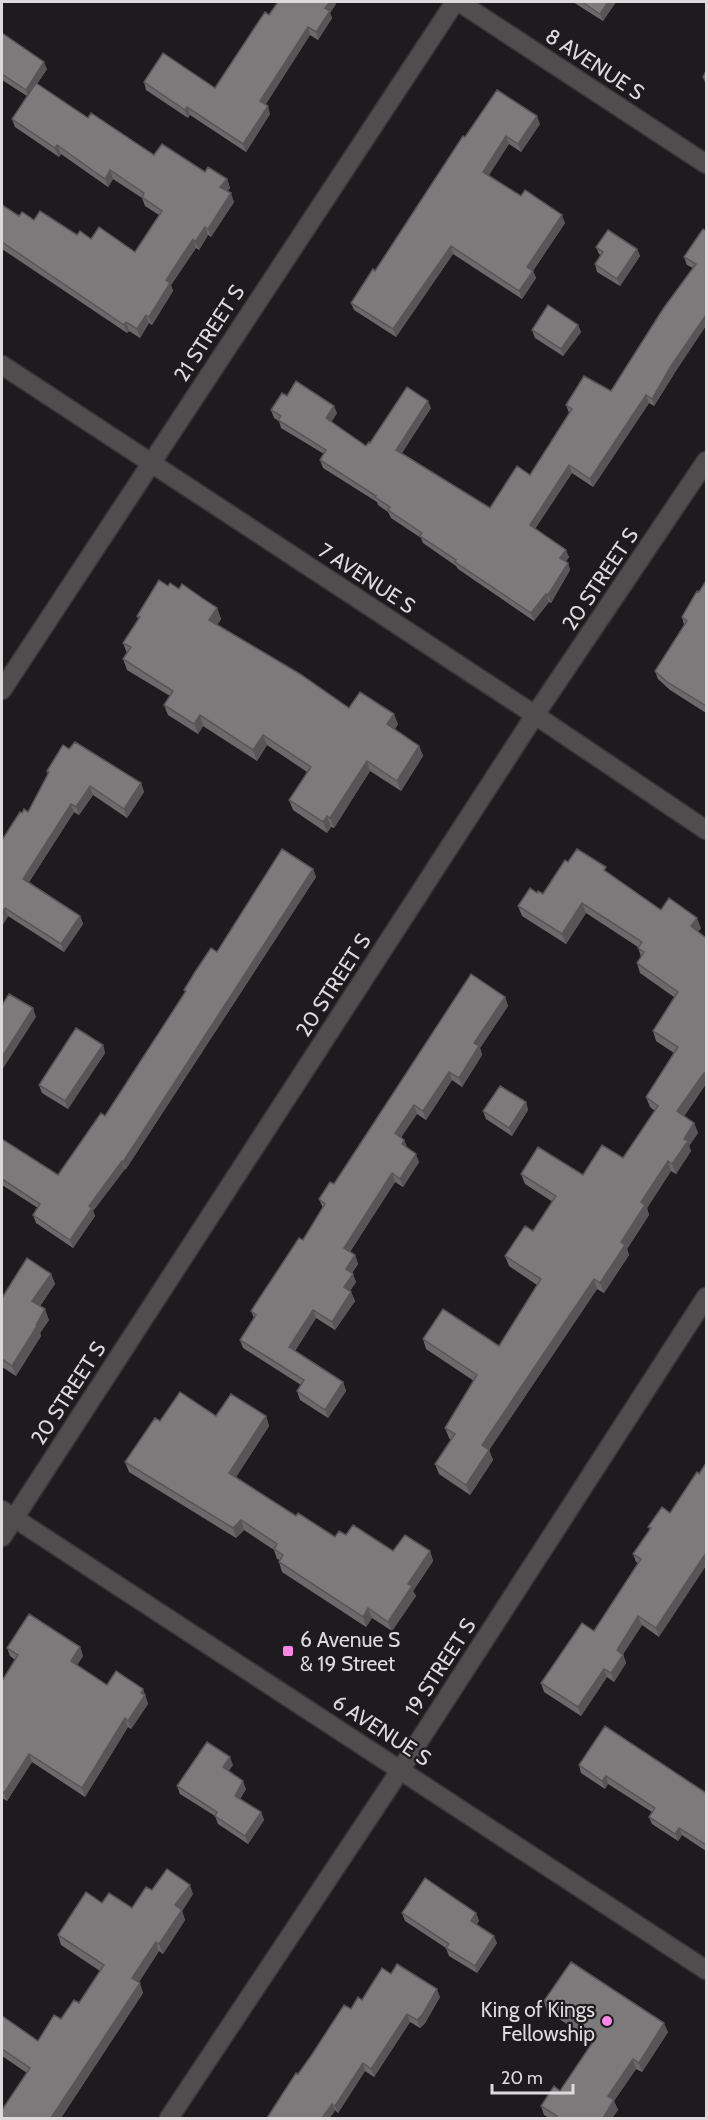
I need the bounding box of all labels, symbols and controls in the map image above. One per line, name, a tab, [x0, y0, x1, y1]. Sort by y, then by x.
street label: 8 AVENUE S	[541, 23, 649, 105]
street label: 21 STREET S	[169, 280, 249, 386]
street label: 20 STREET S	[557, 523, 643, 635]
street label: 7 AVENUE S	[314, 537, 420, 619]
street label: 20 STREET S	[290, 929, 376, 1041]
street label: 20 STREET S	[25, 1337, 111, 1449]
street label: 19 STREET S	[399, 1614, 481, 1720]
place label: 6 Avenue S & 19 Street	[300, 1627, 400, 1676]
marker: 6 Avenue S & 19 Street	[281, 1644, 295, 1658]
street label: 6 AVENUE S	[328, 1689, 436, 1771]
place label: King of Kings Fellowship	[480, 1997, 595, 2046]
marker: King of Kings Fellowship	[600, 2014, 614, 2028]
scale bar	[492, 2057, 573, 2095]
text: 20 m	[501, 2067, 543, 2089]

